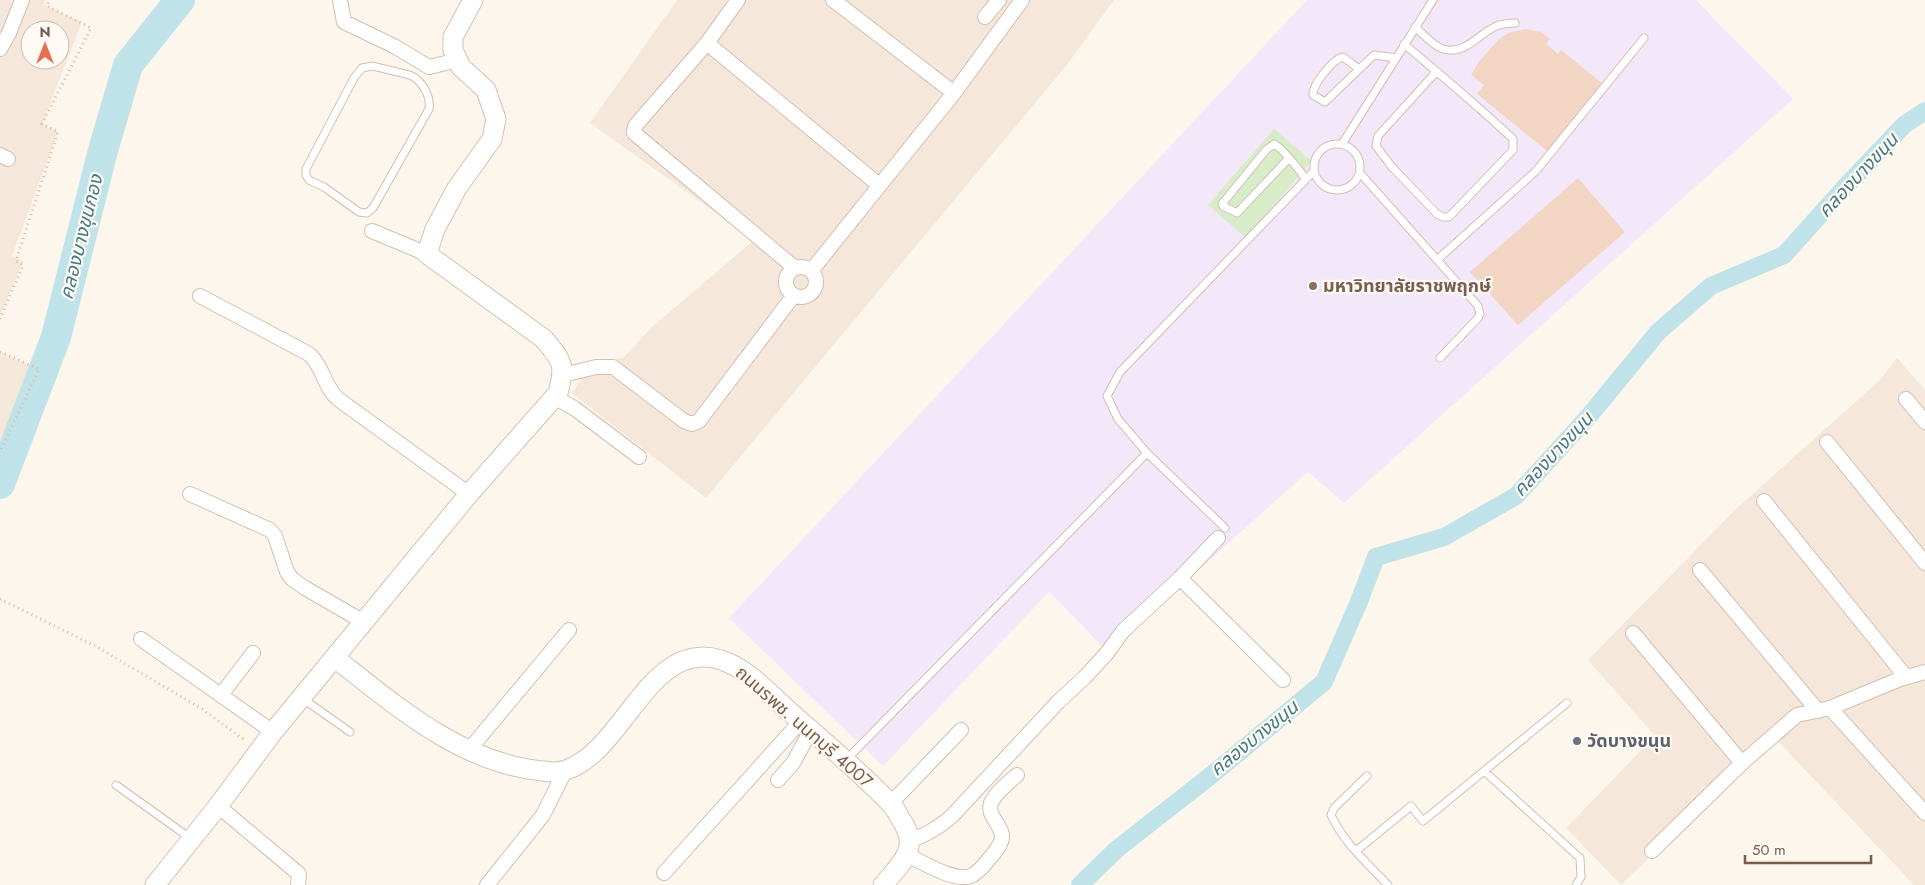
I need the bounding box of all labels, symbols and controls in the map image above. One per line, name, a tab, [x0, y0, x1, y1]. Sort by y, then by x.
north arrow	[20, 20, 70, 70]
text: N	[39, 22, 51, 42]
water label: คลองบางขนุน	[1812, 126, 1905, 223]
water label: คลองบางขุนกอง	[52, 171, 110, 302]
place label: มหาวิทยาลัยราชพฤกษ์	[1323, 273, 1491, 299]
marker: มหาวิทยาลัยราชพฤกษ์	[1307, 280, 1319, 292]
water label: คลองบางขนุน	[1507, 405, 1600, 502]
street label: ถนนรพช. นนทบุรี 4007	[730, 660, 879, 794]
water label: คลองบางขนุน	[1204, 693, 1305, 782]
place label: วัดบางขนุน	[1587, 728, 1671, 754]
marker: วัดบางขนุน	[1571, 735, 1583, 747]
scale bar	[1745, 832, 1871, 864]
text: 50 m	[1752, 839, 1786, 861]

